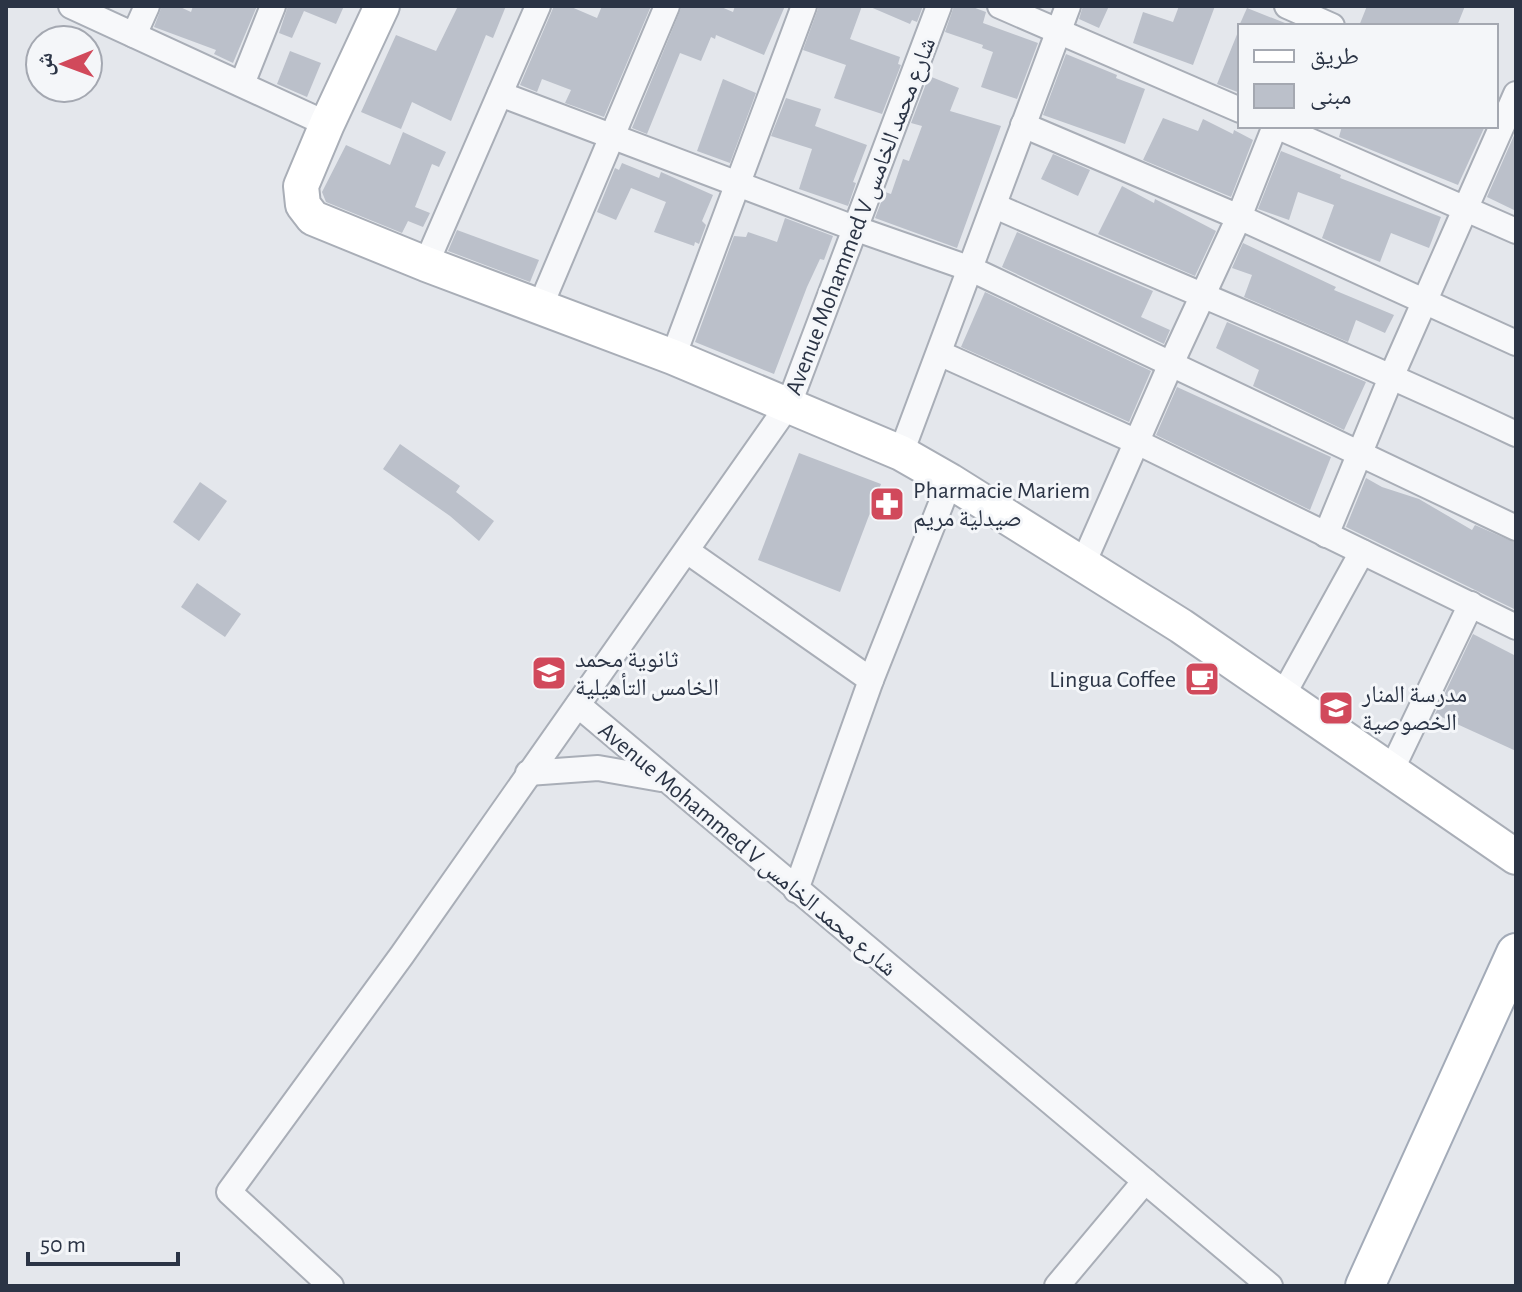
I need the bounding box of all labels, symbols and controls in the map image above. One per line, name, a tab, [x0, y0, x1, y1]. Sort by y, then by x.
north arrow	[24, 24, 104, 104]
legend	[1238, 24, 1498, 128]
street label: Avenue Mohammed V شارع محمد الخامس	[782, 34, 942, 399]
text: طريق	[1310, 45, 1359, 70]
text: ش	[34, 52, 58, 76]
text: مبنى	[1310, 85, 1351, 110]
place label: Pharmacie Mariem صيدلية مريم	[913, 479, 1090, 534]
pharmacy icon: Pharmacie Mariem صيدلية مريم	[868, 485, 906, 523]
place label: ثانوية محمد الخامس التأهيلية	[575, 648, 719, 701]
school or university icon: ثانوية محمد الخامس التأهيلية	[530, 654, 568, 692]
cafe icon: Lingua Coffee	[1183, 660, 1221, 698]
place label: Lingua Coffee	[1049, 668, 1176, 692]
place label: مدرسة المنار الخصوصية	[1361, 683, 1467, 735]
school or university icon: مدرسة المنار الخصوصية	[1317, 689, 1355, 727]
street label: Avenue Mohammed V شارع محمد الخامس	[593, 718, 901, 983]
scale bar	[28, 1216, 178, 1266]
text: 50 m	[40, 1233, 86, 1257]

